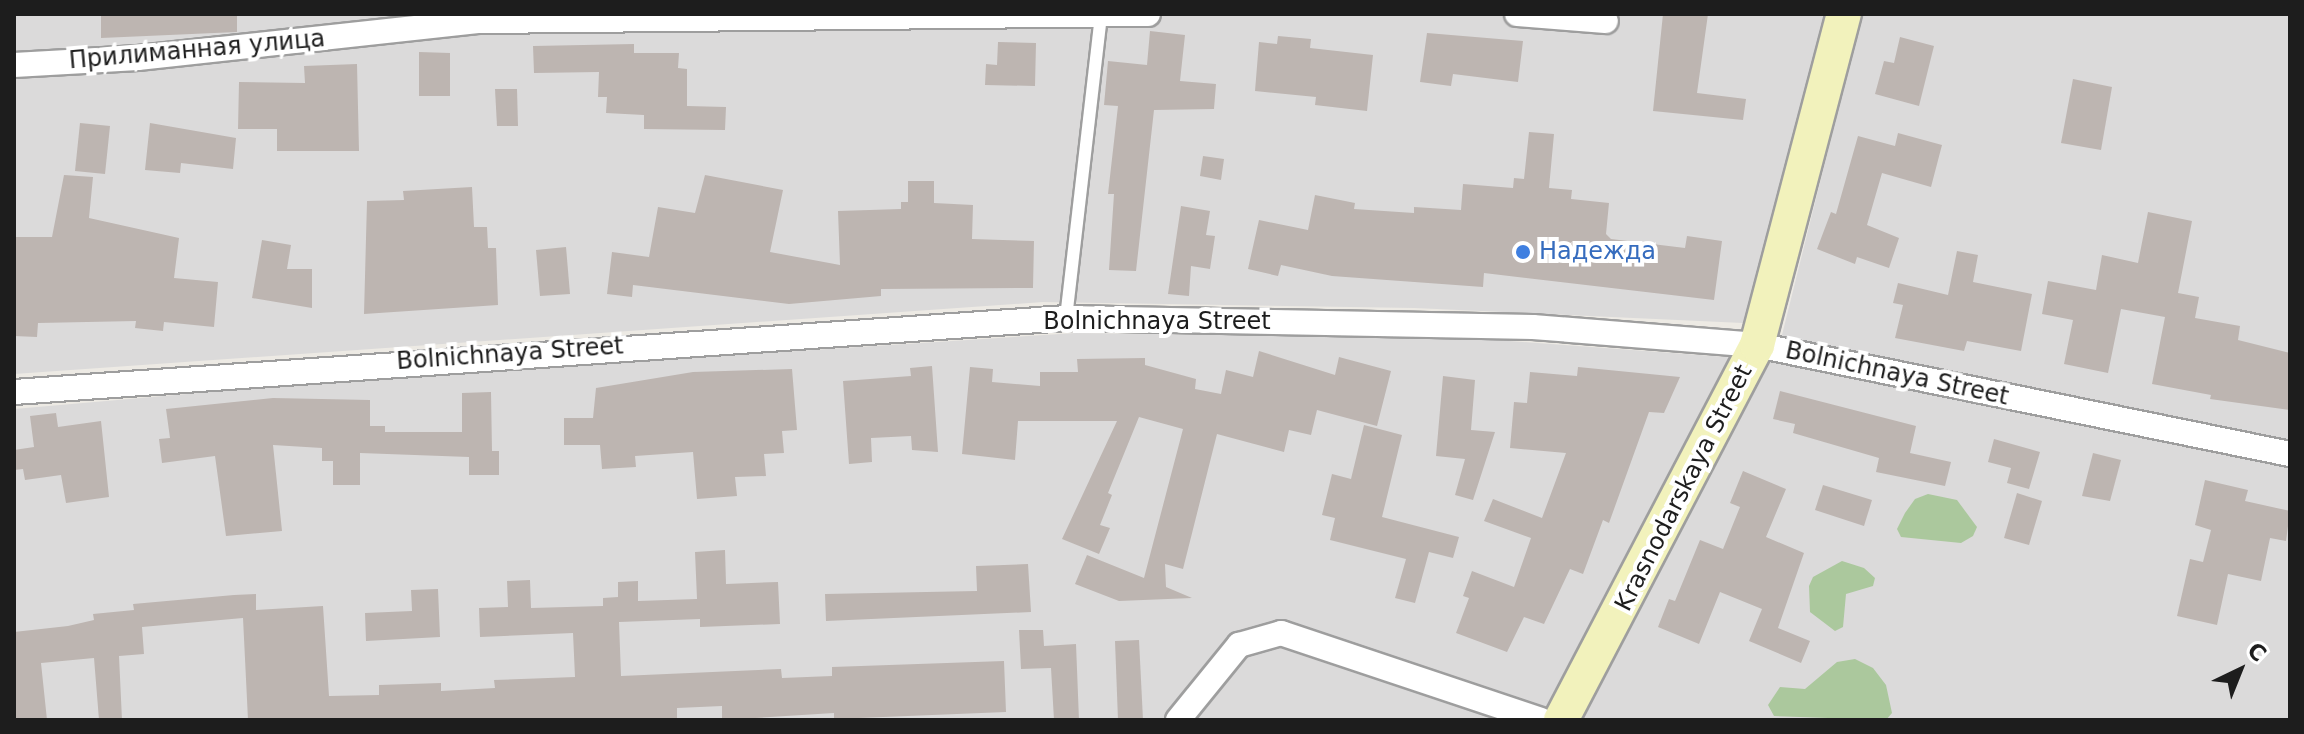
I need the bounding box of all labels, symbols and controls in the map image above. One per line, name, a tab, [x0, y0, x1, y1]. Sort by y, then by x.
street label: Прилиманная улица	[68, 24, 326, 76]
place label: Надежда	[1539, 238, 1656, 266]
marker: Надежда	[1514, 243, 1532, 261]
street label: Bolnichnaya Street	[1043, 308, 1271, 336]
street label: Bolnichnaya Street	[396, 332, 624, 376]
street label: Bolnichnaya Street	[1783, 336, 2011, 412]
street label: Krasnodarskaya Street	[1609, 360, 1759, 616]
north arrow	[2200, 630, 2280, 710]
text: С	[2242, 637, 2271, 667]

